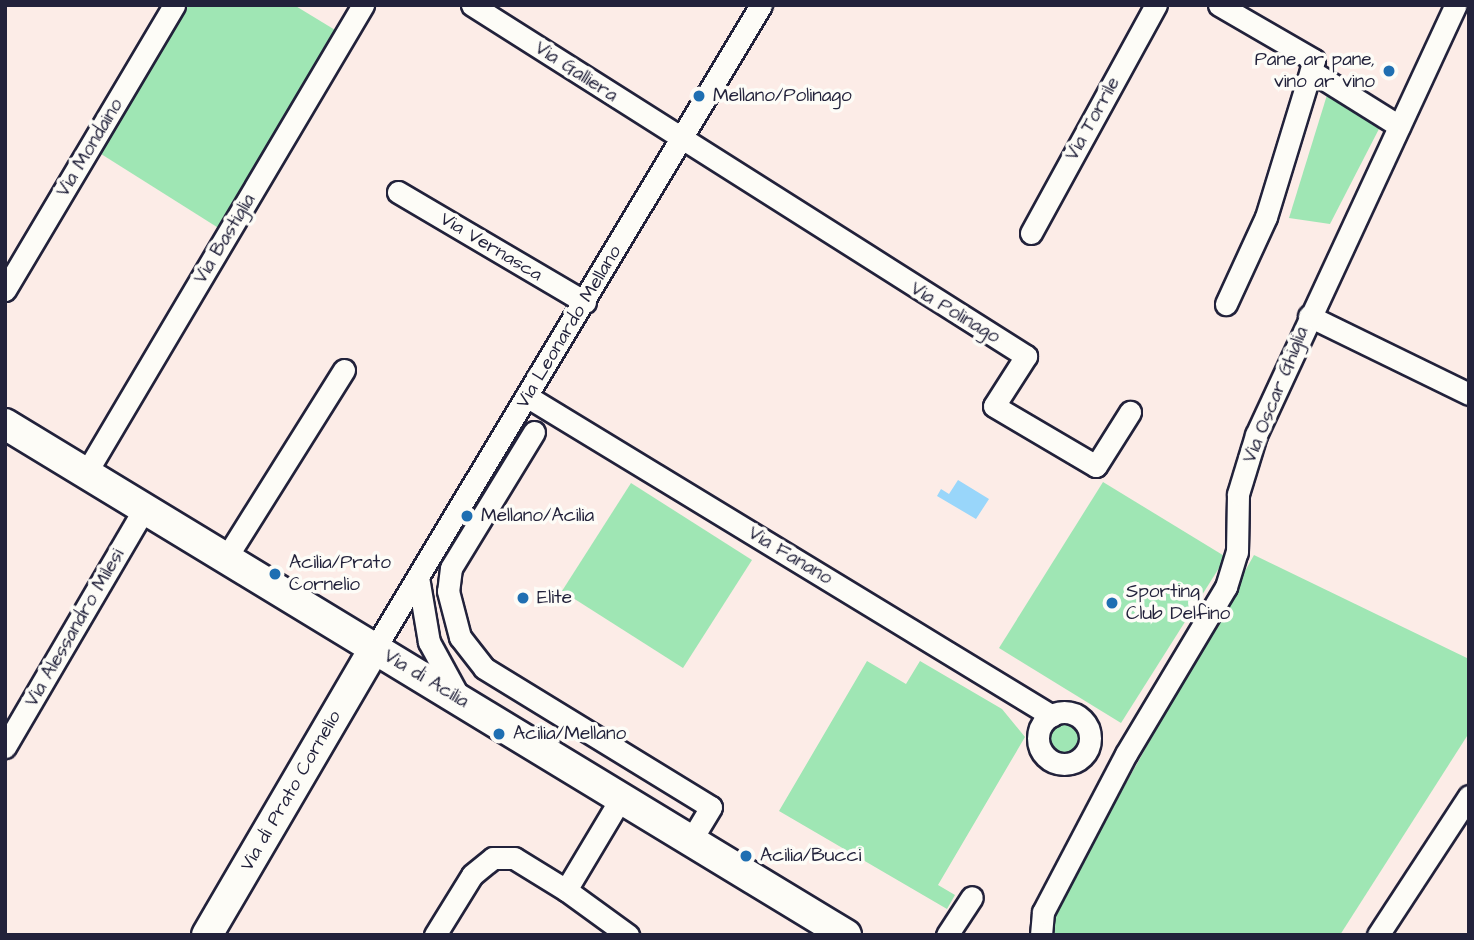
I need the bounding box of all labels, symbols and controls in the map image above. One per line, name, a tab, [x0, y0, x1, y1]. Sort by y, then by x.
street label: Via Galliera	[530, 37, 622, 107]
place label: Pane ar pane, vino ar vino	[1255, 49, 1375, 93]
marker: Pane ar pane, vino ar vino	[1381, 63, 1397, 79]
street label: Via Torrile	[1061, 73, 1125, 165]
place label: Mellano/Polinago	[713, 85, 852, 107]
marker: Mellano/Polinago	[691, 88, 707, 104]
street label: Via Mondaino	[52, 95, 128, 201]
street label: Via Bastiglia	[189, 190, 261, 288]
street label: Via Vernasca	[436, 208, 546, 286]
street label: Via Leonardo Mellano	[511, 242, 627, 412]
street label: Via Polinago	[906, 277, 1004, 349]
street label: Via Oscar Ghiglia	[1238, 324, 1314, 466]
place label: Mellano/Acilia	[481, 505, 594, 527]
marker: Mellano/Acilia	[459, 508, 475, 524]
street label: Via Fanano	[744, 522, 836, 590]
street label: Via Alessandro Milesi	[20, 545, 130, 711]
place label: Acilia/Prato Cornelio	[289, 552, 391, 596]
marker: Acilia/Prato Cornelio	[267, 566, 283, 582]
place label: Sporting Club Delfino	[1126, 581, 1230, 625]
place label: Elite	[537, 587, 572, 609]
marker: Elite	[515, 590, 531, 606]
marker: Sporting Club Delfino	[1104, 595, 1120, 611]
street label: Via di Acilia	[379, 645, 473, 713]
street label: Via di Prato Cornelio	[236, 707, 346, 875]
place label: Acilia/Mellano	[513, 723, 626, 745]
marker: Acilia/Mellano	[491, 726, 507, 742]
place label: Acilia/Bucci	[760, 845, 861, 867]
marker: Acilia/Bucci	[738, 848, 754, 864]

